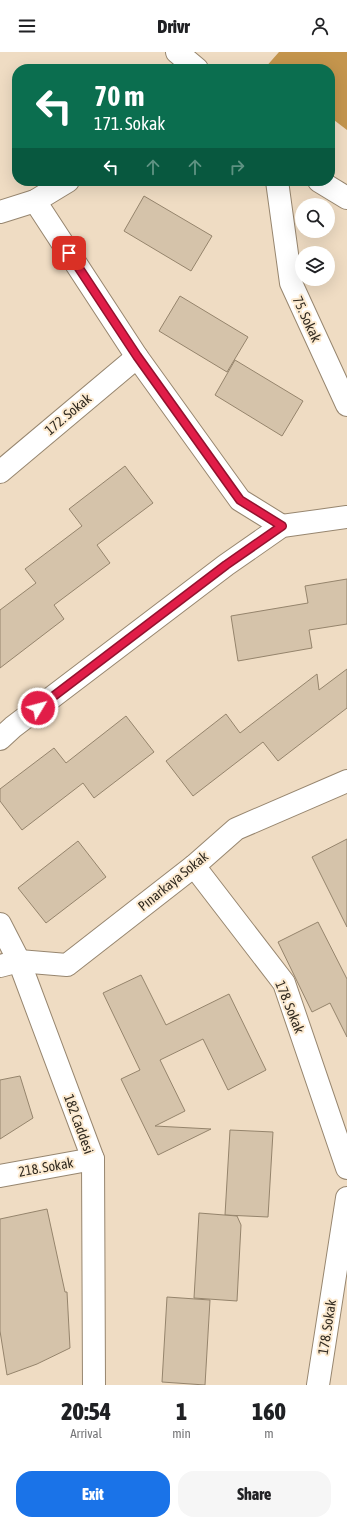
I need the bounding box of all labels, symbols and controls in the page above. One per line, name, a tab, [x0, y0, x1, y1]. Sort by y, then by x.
icon: menu	[16, 15, 38, 37]
icon: person	[309, 15, 331, 37]
text: Drivr	[157, 16, 190, 37]
icon: left	[28, 80, 80, 132]
text: 70 m	[94, 80, 144, 112]
text: 171. Sokak	[94, 113, 165, 134]
icon: left	[100, 156, 122, 178]
icon: ahead	[142, 156, 164, 178]
icon: ahead	[184, 156, 206, 178]
icon: right	[226, 156, 248, 178]
map controls	[295, 198, 335, 286]
button: search	[295, 198, 335, 238]
pin	[52, 236, 86, 270]
icon: arrive	[58, 242, 80, 264]
button: layers	[295, 246, 335, 286]
street label: 75. Sokak	[289, 293, 325, 345]
street label: 172. Sokak	[42, 390, 94, 438]
position arrow	[17, 687, 59, 729]
street label: Pınarkaya Sokak	[135, 848, 211, 914]
street label: 178. Sokak	[272, 978, 308, 1036]
street label: 182 Caddesi	[61, 1092, 97, 1156]
street label: 218. Sokak	[17, 1154, 75, 1180]
street label: 178. Sokak	[315, 1298, 339, 1356]
text: 20:54	[61, 1398, 111, 1425]
text: 1	[176, 1398, 187, 1425]
text: 160	[252, 1398, 286, 1425]
text: Arrival	[70, 1426, 102, 1441]
text: min	[172, 1426, 191, 1441]
text: m	[264, 1426, 274, 1441]
button: Exit	[16, 1471, 170, 1517]
button: Share	[178, 1471, 331, 1517]

